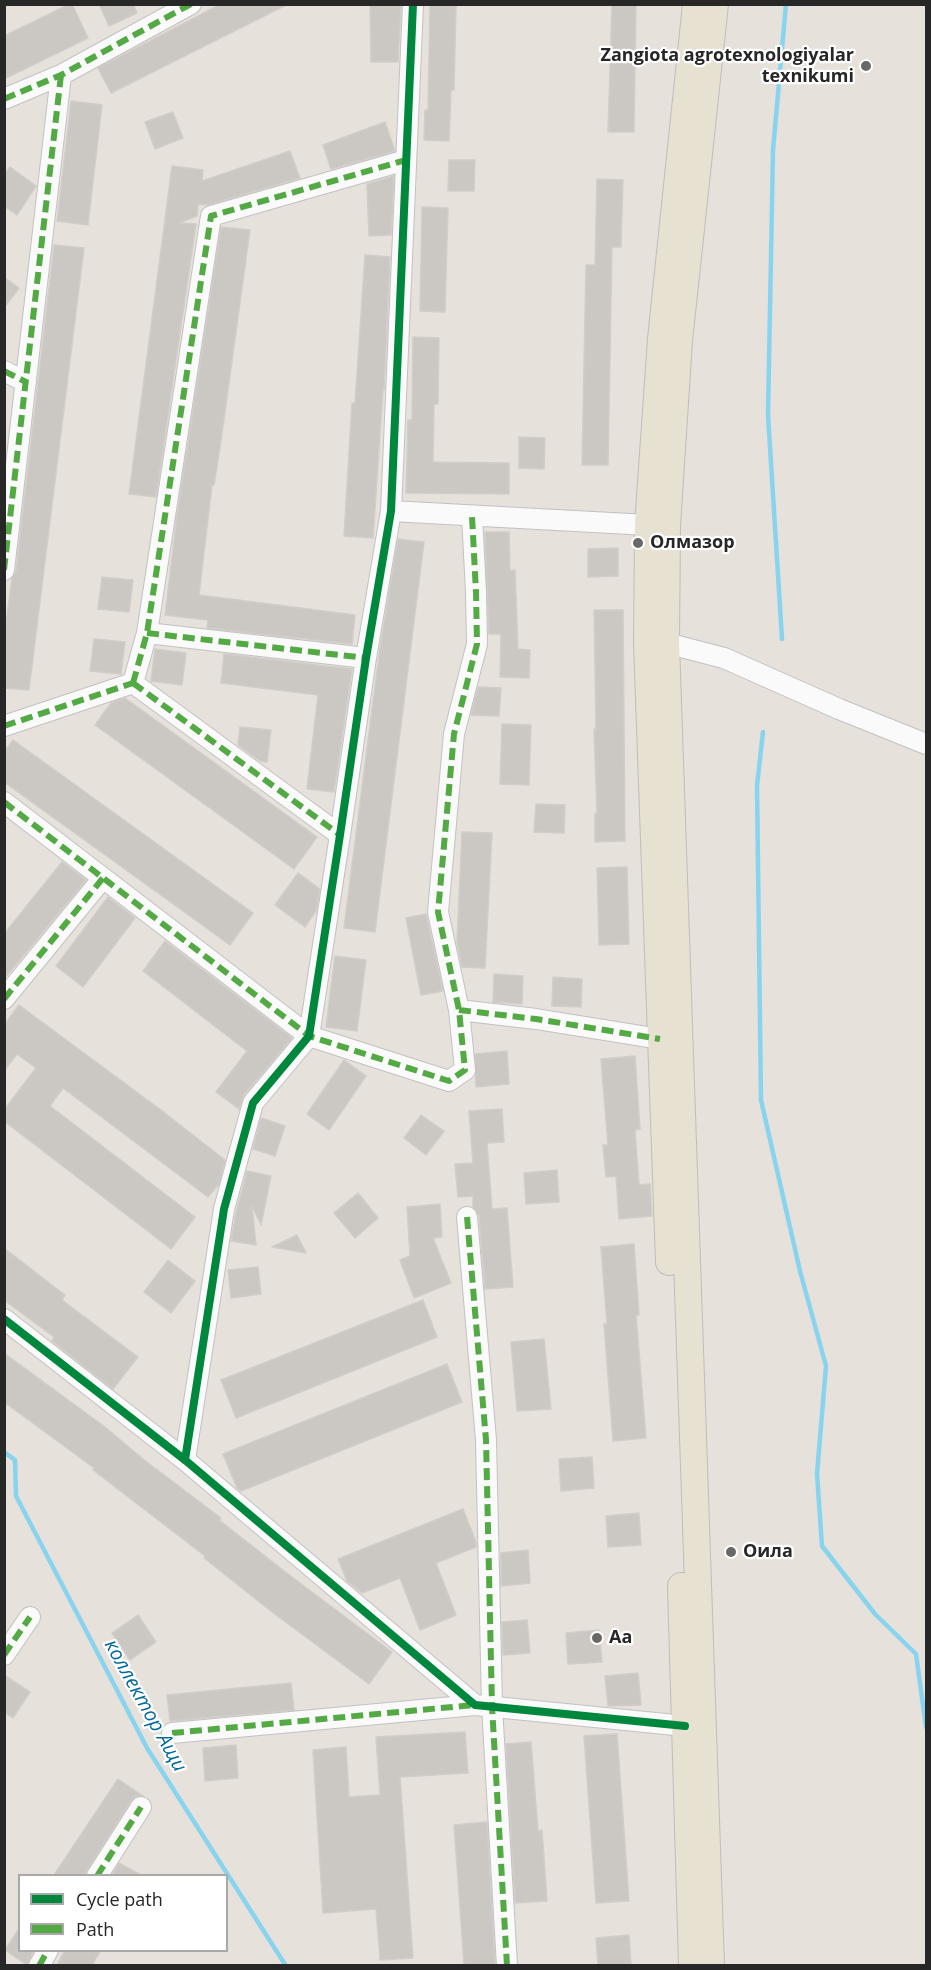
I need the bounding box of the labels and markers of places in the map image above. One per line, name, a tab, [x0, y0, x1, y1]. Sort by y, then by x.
place label: Zangiota agrotexnologiyalar texnikumi	[601, 45, 854, 88]
marker: Zangiota agrotexnologiyalar texnikumi	[859, 59, 873, 73]
place label: Олмазор	[650, 532, 735, 554]
marker: Олмазор	[631, 536, 645, 550]
place label: Оила	[743, 1541, 793, 1563]
marker: Оила	[724, 1545, 738, 1559]
place label: Аа	[609, 1627, 632, 1649]
marker: Аа	[590, 1631, 604, 1645]

